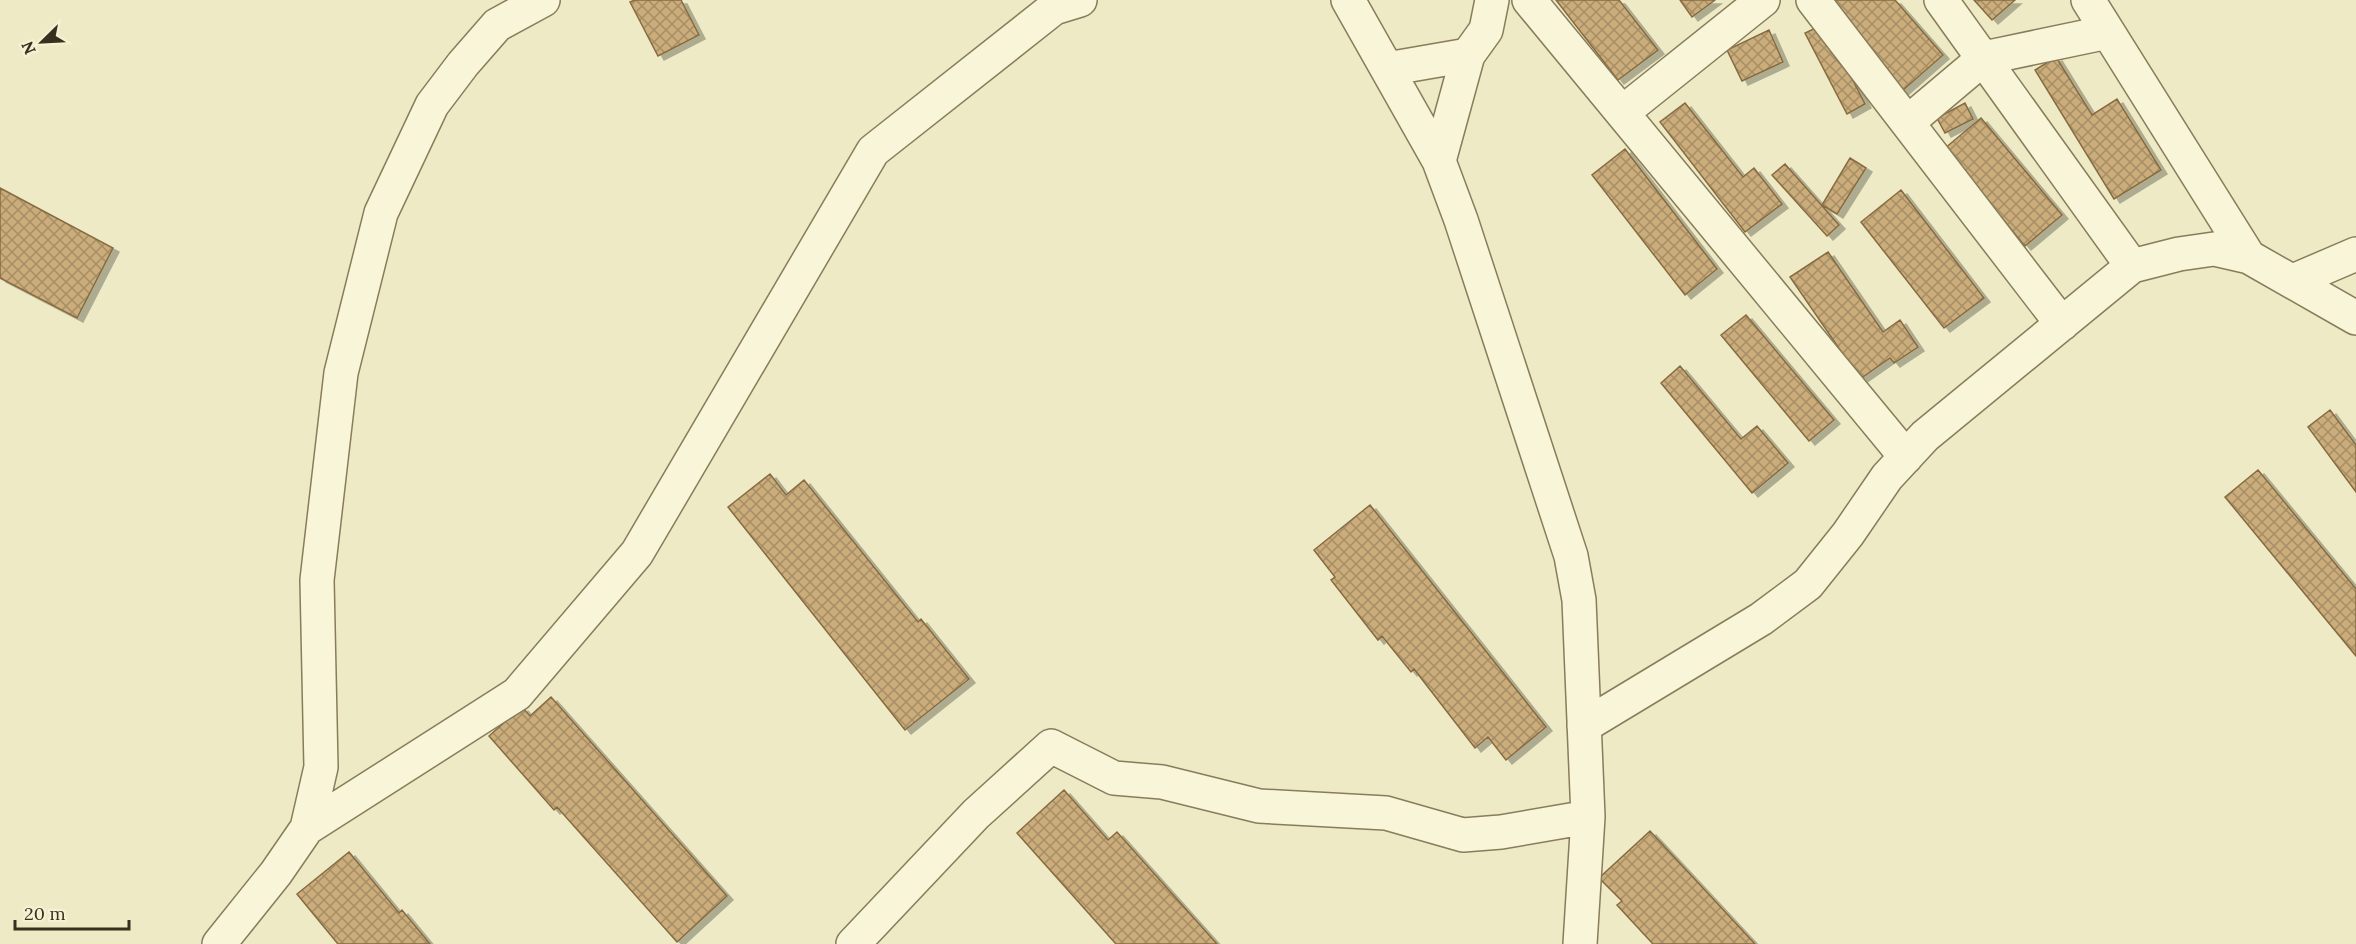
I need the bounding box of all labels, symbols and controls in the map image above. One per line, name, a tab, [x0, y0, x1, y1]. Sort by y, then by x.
north arrow	[12, 12, 72, 72]
text: N	[17, 38, 40, 58]
scale bar	[15, 893, 129, 931]
text: 20 m	[24, 902, 66, 925]

